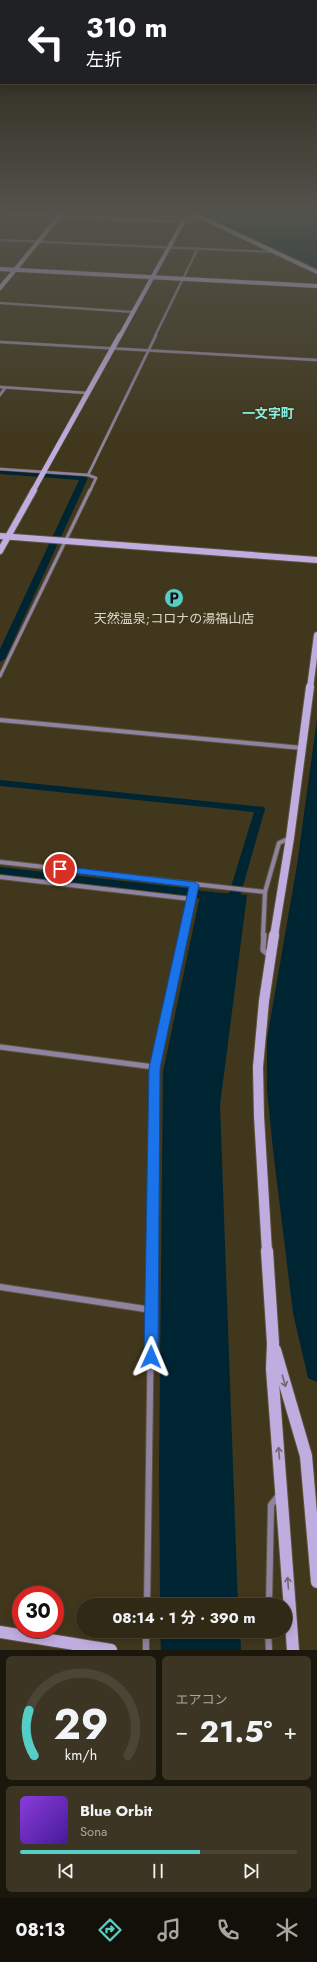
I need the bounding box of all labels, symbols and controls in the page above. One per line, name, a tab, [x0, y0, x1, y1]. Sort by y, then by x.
text: 310 m	[86, 7, 168, 48]
icon: left	[20, 16, 72, 68]
text: 左折	[86, 47, 122, 73]
district label: 一文字町	[242, 404, 294, 423]
parking icon: 天然温泉;コロナの湯福山店	[163, 587, 185, 609]
place label: 天然温泉;コロナの湯福山店	[94, 609, 254, 628]
pin	[43, 852, 77, 886]
icon: arrive	[49, 858, 71, 880]
position arrow	[130, 1336, 172, 1378]
one-way arrow	[281, 1374, 288, 1387]
one-way arrow	[275, 1447, 283, 1460]
one-way arrow	[285, 1577, 292, 1590]
speed limit sign: 30	[12, 1586, 64, 1638]
text: 08:14 · 1 分 · 390 m	[112, 1607, 256, 1629]
text: エアコン	[176, 1690, 228, 1709]
text: 29	[53, 1694, 108, 1755]
text: 21.5°	[200, 1710, 272, 1753]
text: −	[176, 1715, 188, 1747]
text: +	[283, 1715, 297, 1747]
text: km/h	[65, 1745, 97, 1765]
text: Blue Orbit	[80, 1800, 152, 1822]
text: Sona	[80, 1822, 107, 1841]
icon: previous	[55, 1860, 77, 1882]
icon: pause	[147, 1860, 169, 1882]
icon: next	[240, 1860, 262, 1882]
icon: directions	[96, 1916, 124, 1944]
icon: music	[155, 1916, 183, 1944]
icon: phone	[214, 1916, 242, 1944]
icon: climate	[273, 1916, 301, 1944]
text: 08:13	[16, 1917, 65, 1943]

